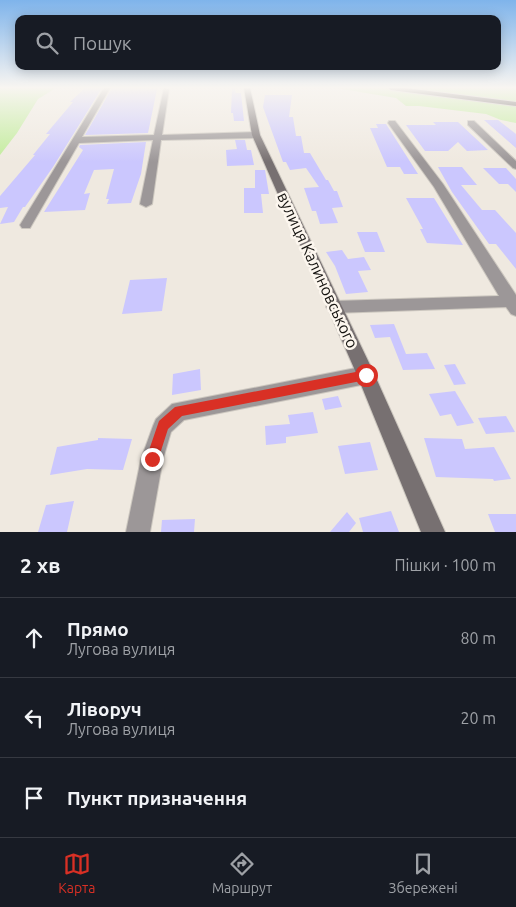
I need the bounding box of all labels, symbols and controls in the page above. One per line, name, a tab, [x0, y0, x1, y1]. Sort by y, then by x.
search box	[15, 15, 501, 70]
icon: search	[33, 29, 61, 57]
text: Пошук	[73, 32, 132, 54]
street label: вулиця Калиновського	[274, 189, 362, 351]
route start	[355, 364, 378, 387]
route end	[141, 448, 164, 471]
text: 2 хв	[20, 553, 61, 577]
text: Пішки · 100 m	[395, 556, 496, 574]
text: Прямо	[67, 618, 129, 640]
icon: ahead	[20, 624, 48, 652]
text: 80 m	[460, 629, 496, 647]
text: Лугова вулиця	[67, 640, 175, 658]
text: Ліворуч	[67, 698, 141, 720]
icon: left	[20, 704, 48, 732]
text: 20 m	[460, 709, 496, 727]
text: Лугова вулиця	[67, 720, 175, 738]
icon: arrive	[20, 784, 48, 812]
text: Пункт призначення	[67, 787, 247, 809]
tab: Карта	[58, 850, 96, 896]
tab: Маршрут	[212, 850, 272, 896]
tab: Збережені	[389, 850, 458, 896]

